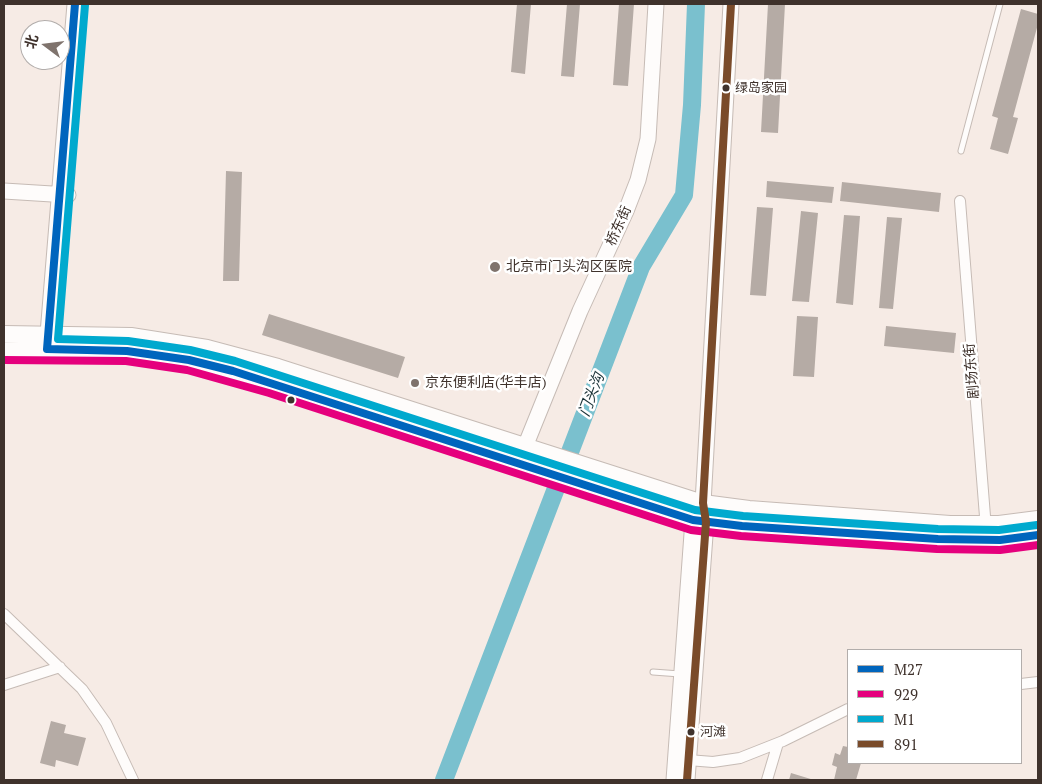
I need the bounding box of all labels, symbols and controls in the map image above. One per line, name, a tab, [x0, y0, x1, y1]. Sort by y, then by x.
north arrow	[20, 20, 70, 70]
text: 北	[20, 32, 42, 50]
place label: 绿岛家园	[735, 80, 787, 96]
marker: 绿岛家园	[721, 83, 731, 93]
street label: 桥东街	[603, 203, 635, 249]
place label: 北京市门头沟区医院	[506, 259, 632, 275]
marker: 北京市门头沟区医院	[488, 260, 502, 274]
street label: 剧场东街	[961, 342, 983, 400]
water label: 门头沟	[576, 371, 608, 419]
place label: 京东便利店(华丰店)	[425, 375, 547, 391]
marker: 京东便利店(华丰店)	[409, 377, 421, 389]
unlabelled marker	[286, 395, 296, 405]
legend	[847, 649, 1022, 764]
text: M27	[894, 659, 923, 679]
text: 929	[894, 684, 918, 704]
text: M1	[894, 709, 915, 729]
place label: 河滩	[700, 724, 726, 740]
marker: 河滩	[686, 727, 696, 737]
text: 891	[894, 734, 918, 754]

